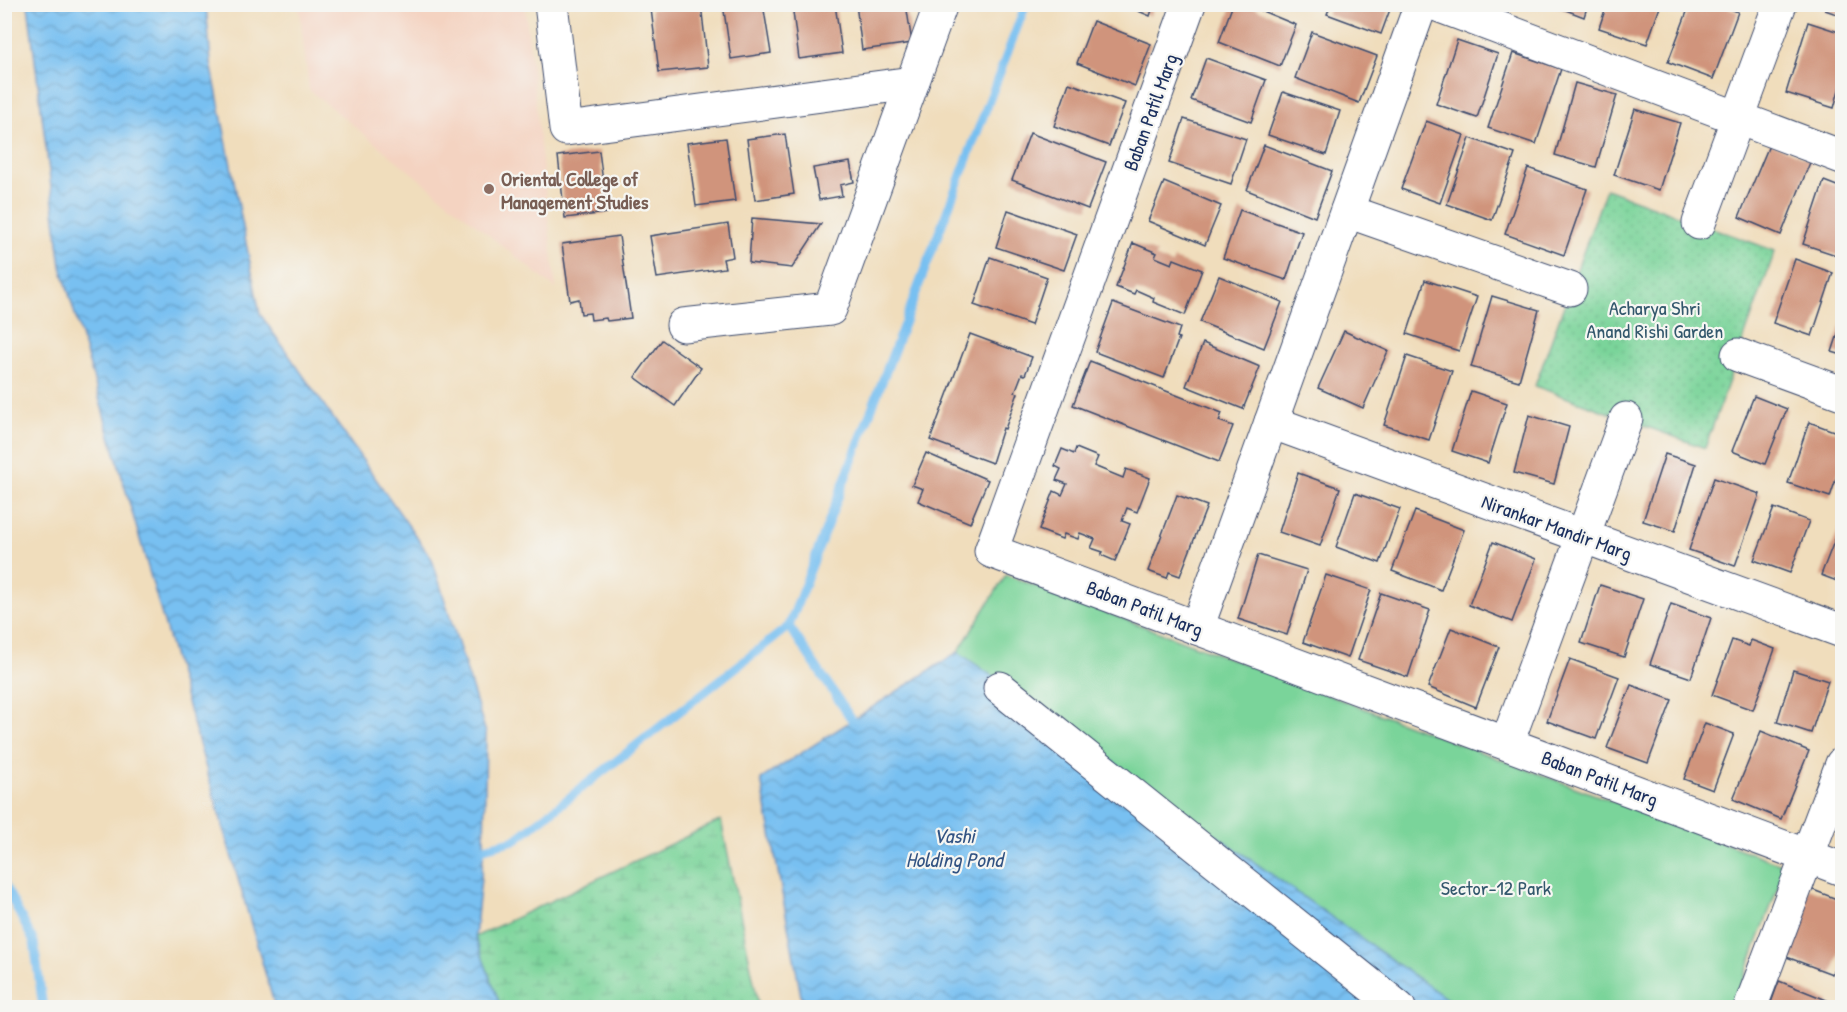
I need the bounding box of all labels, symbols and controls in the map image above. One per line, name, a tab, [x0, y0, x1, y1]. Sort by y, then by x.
street label: Baban Patil Marg	[1116, 50, 1184, 174]
place label: Oriental College of Management Studies	[501, 165, 649, 216]
marker: Oriental College of Management Studies	[482, 182, 496, 196]
park label: Acharya Shri Anand Rishi Garden	[1587, 294, 1723, 344]
street label: Nirankar Mandir Marg	[1478, 487, 1636, 567]
street label: Baban Patil Marg	[1083, 573, 1207, 643]
street label: Baban Patil Marg	[1538, 743, 1662, 813]
water label: Vashi Holding Pond	[906, 821, 1006, 874]
park label: Sector-12 Park	[1441, 874, 1551, 901]

